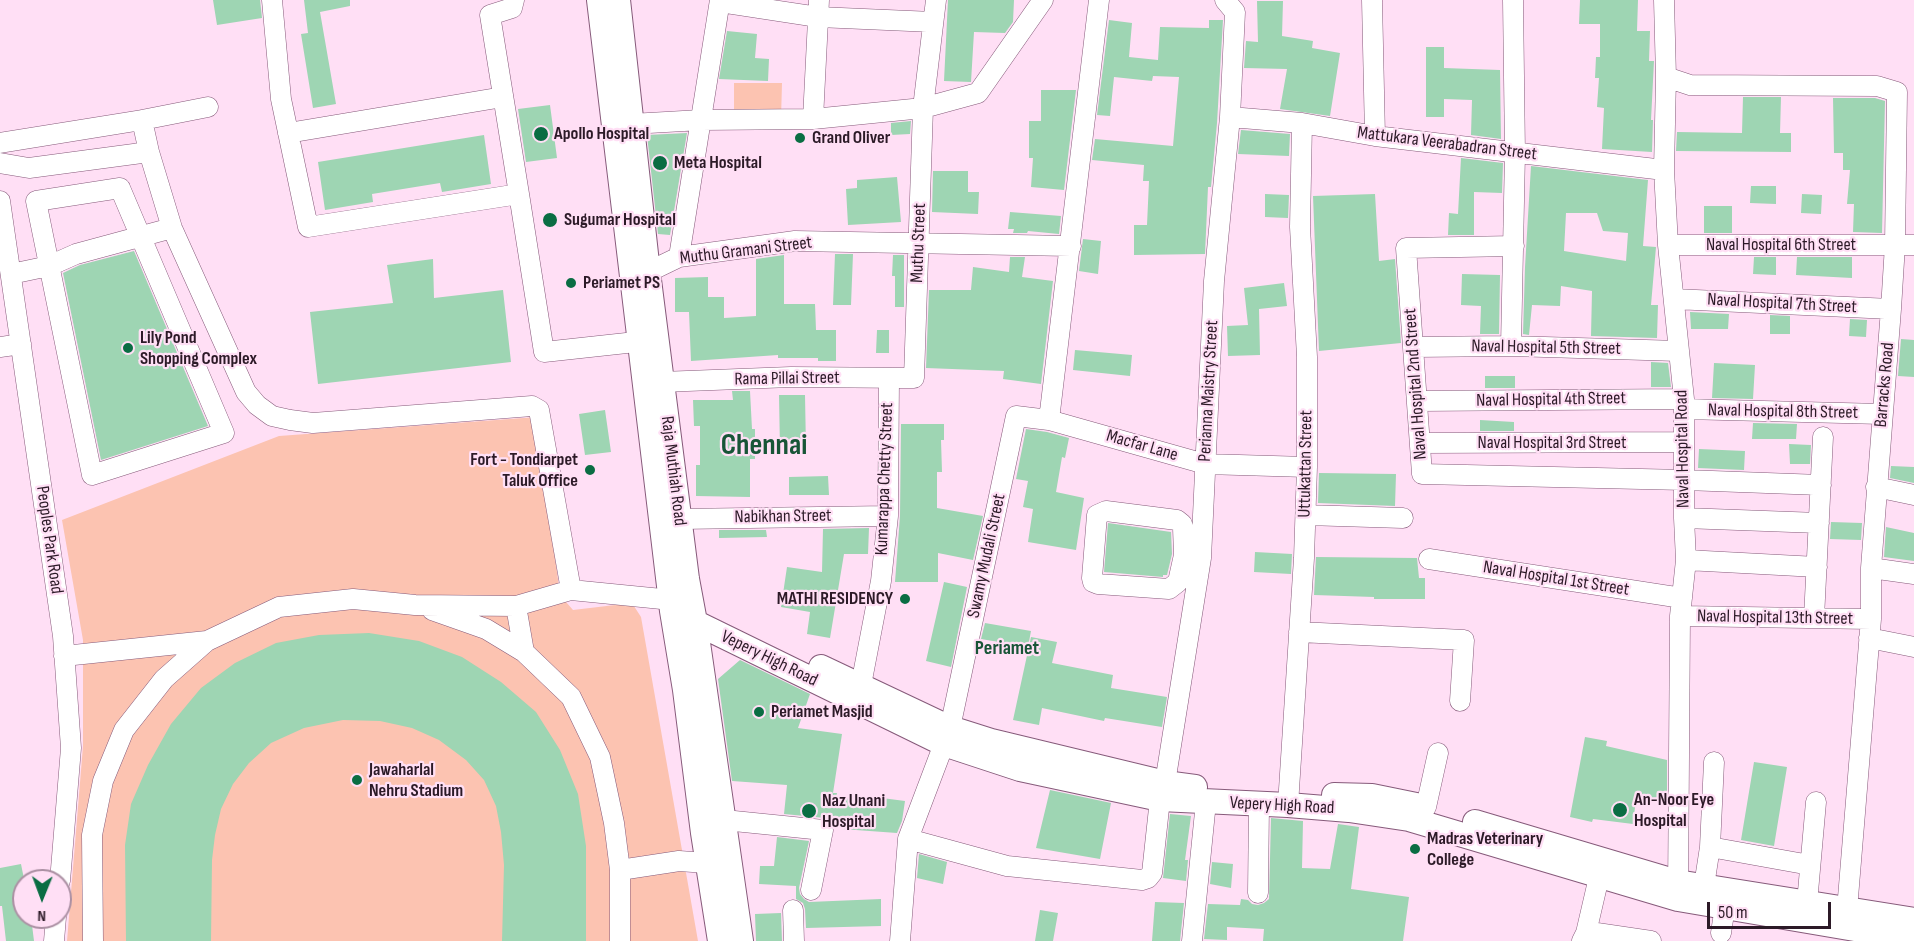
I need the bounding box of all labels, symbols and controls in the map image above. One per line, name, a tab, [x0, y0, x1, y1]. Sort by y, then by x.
street label: Mattukara Veerabadran Street	[1356, 122, 1538, 166]
place label: Apollo Hospital	[554, 123, 649, 145]
marker: Apollo Hospital	[532, 125, 550, 143]
place label: Grand Oliver	[812, 127, 890, 149]
marker: Grand Oliver	[793, 131, 807, 145]
place label: Meta Hospital	[674, 152, 762, 174]
marker: Meta Hospital	[651, 154, 669, 172]
street label: Muthu Street	[907, 203, 931, 283]
place label: Sugumar Hospital	[564, 209, 676, 231]
marker: Sugumar Hospital	[541, 211, 559, 229]
street label: Muthu Gramani Street	[679, 232, 813, 270]
street label: Naval Hospital 6th Street	[1706, 234, 1856, 256]
place label: Periamet PS	[583, 272, 660, 294]
marker: Periamet PS	[564, 276, 578, 290]
street label: Naval Hospital 7th Street	[1707, 289, 1857, 319]
street label: Naval Hospital 2nd Street	[1400, 308, 1432, 460]
street label: Perianna Maistry Street	[1195, 320, 1223, 462]
place label: Lily Pond Shopping Complex	[140, 327, 257, 370]
street label: Naval Hospital 5th Street	[1471, 336, 1621, 360]
marker: Lily Pond Shopping Complex	[121, 341, 135, 355]
street label: Barracks Road	[1871, 342, 1899, 428]
street label: Rama Pillai Street	[734, 367, 840, 391]
street label: Naval Hospital 4th Street	[1476, 388, 1626, 412]
street label: Naval Hospital Road	[1671, 390, 1695, 508]
street label: Naval Hospital 8th Street	[1708, 400, 1858, 424]
street label: Kumarappa Chetty Street	[872, 402, 898, 556]
street label: Uttukattan Street	[1294, 410, 1318, 518]
street label: Raja Muthiah Road	[656, 415, 690, 527]
street label: Macfar Lane	[1104, 425, 1180, 467]
district label: Chennai	[721, 428, 807, 464]
street label: Naval Hospital 3rd Street	[1477, 432, 1627, 454]
place label: Fort - Tondiarpet Taluk Office	[470, 449, 578, 492]
marker: Fort - Tondiarpet Taluk Office	[583, 463, 597, 477]
street label: Peoples Park Road	[31, 485, 67, 595]
street label: Swamy Mudali Street	[963, 492, 1011, 620]
street label: Nabikhan Street	[734, 505, 832, 529]
street label: Naval Hospital 1st Street	[1482, 557, 1630, 601]
place label: MATHI RESIDENCY	[777, 588, 893, 610]
marker: MATHI RESIDENCY	[898, 592, 912, 606]
street label: Naval Hospital 13th Street	[1697, 606, 1853, 630]
street label: Vepery High Road	[717, 626, 821, 692]
district label: Periamet	[975, 637, 1039, 661]
place label: Periamet Masjid	[771, 701, 872, 723]
marker: Periamet Masjid	[752, 705, 766, 719]
place label: Jawaharlal Nehru Stadium	[369, 759, 463, 802]
marker: Jawaharlal Nehru Stadium	[350, 773, 364, 787]
place label: An-Noor Eye Hospital	[1634, 789, 1714, 832]
place label: Naz Unani Hospital	[822, 790, 885, 832]
street label: Vepery High Road	[1229, 792, 1335, 820]
marker: An-Noor Eye Hospital	[1611, 801, 1629, 819]
marker: Naz Unani Hospital	[800, 802, 818, 820]
place label: Madras Veterinary College	[1427, 828, 1543, 870]
marker: Madras Veterinary College	[1408, 842, 1422, 856]
north arrow	[12, 869, 72, 929]
scale bar	[1710, 890, 1834, 928]
text: 50 m	[1718, 902, 1748, 923]
text: N	[37, 906, 46, 925]

